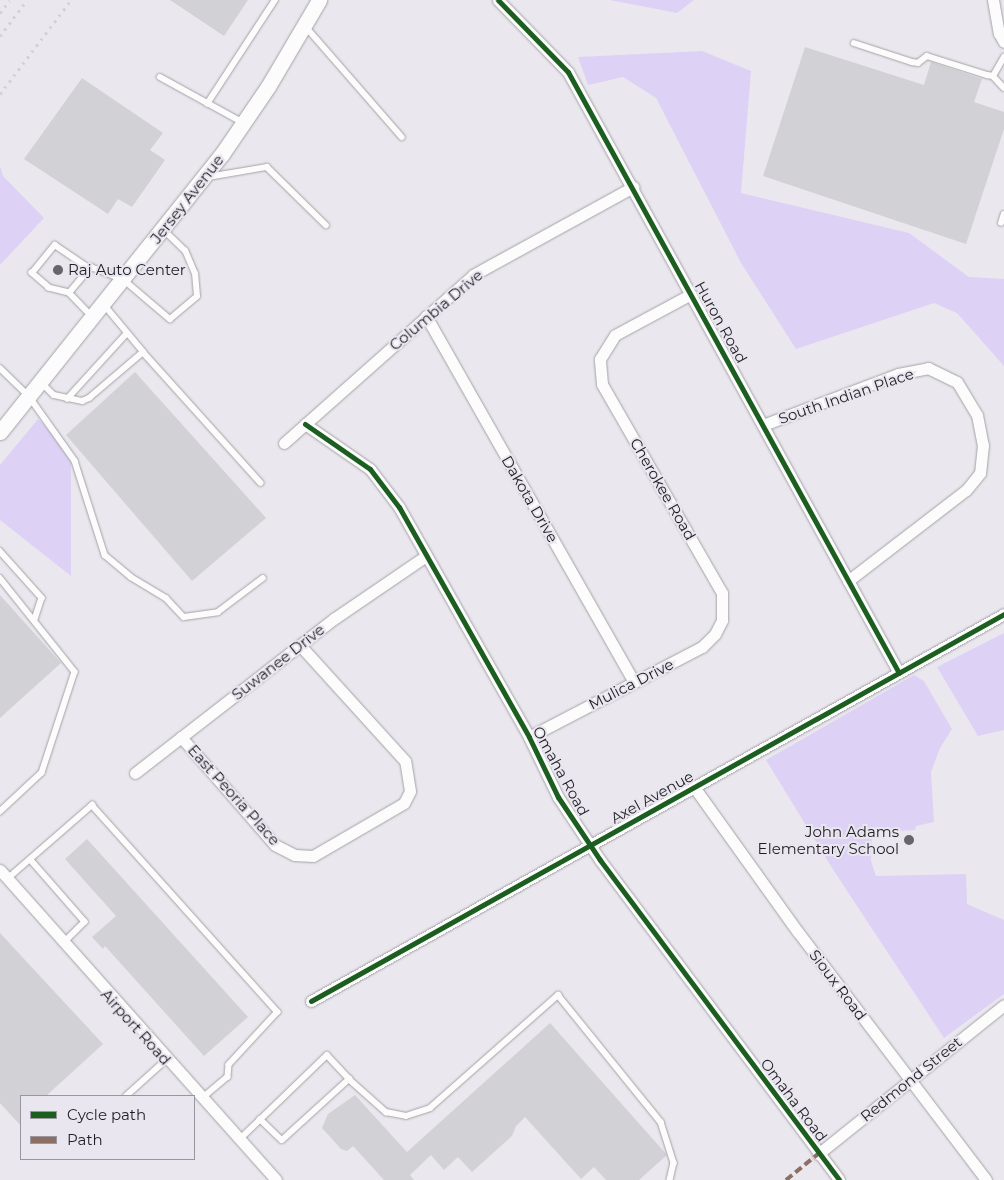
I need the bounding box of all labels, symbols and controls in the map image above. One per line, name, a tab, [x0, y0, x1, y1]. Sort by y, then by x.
street label: Jersey Avenue	[147, 151, 227, 247]
place label: Raj Auto Center	[68, 261, 186, 279]
marker: Raj Auto Center	[52, 264, 64, 276]
street label: Columbia Drive	[386, 266, 486, 354]
street label: Huron Road	[691, 278, 751, 366]
street label: South Indian Place	[776, 364, 916, 428]
street label: Cherokee Road	[626, 435, 700, 543]
street label: Dakota Drive	[498, 452, 562, 546]
street label: Suwanee Drive	[228, 620, 328, 704]
street label: Mulica Drive	[585, 655, 677, 713]
street label: Omaha Road	[529, 723, 593, 819]
street label: East Peoria Place	[184, 741, 284, 849]
street label: Axel Avenue	[608, 767, 696, 827]
place label: John Adams Elementary School	[758, 822, 899, 857]
marker: John Adams Elementary School	[903, 834, 915, 846]
street label: Sioux Road	[806, 946, 870, 1024]
street label: Airport Road	[97, 985, 175, 1069]
street label: Redmond Street	[857, 1033, 965, 1125]
street label: Omaha Road	[757, 1055, 831, 1145]
legend	[20, 1095, 195, 1160]
text: Cycle path	[67, 1105, 146, 1124]
text: Path	[67, 1130, 103, 1149]

